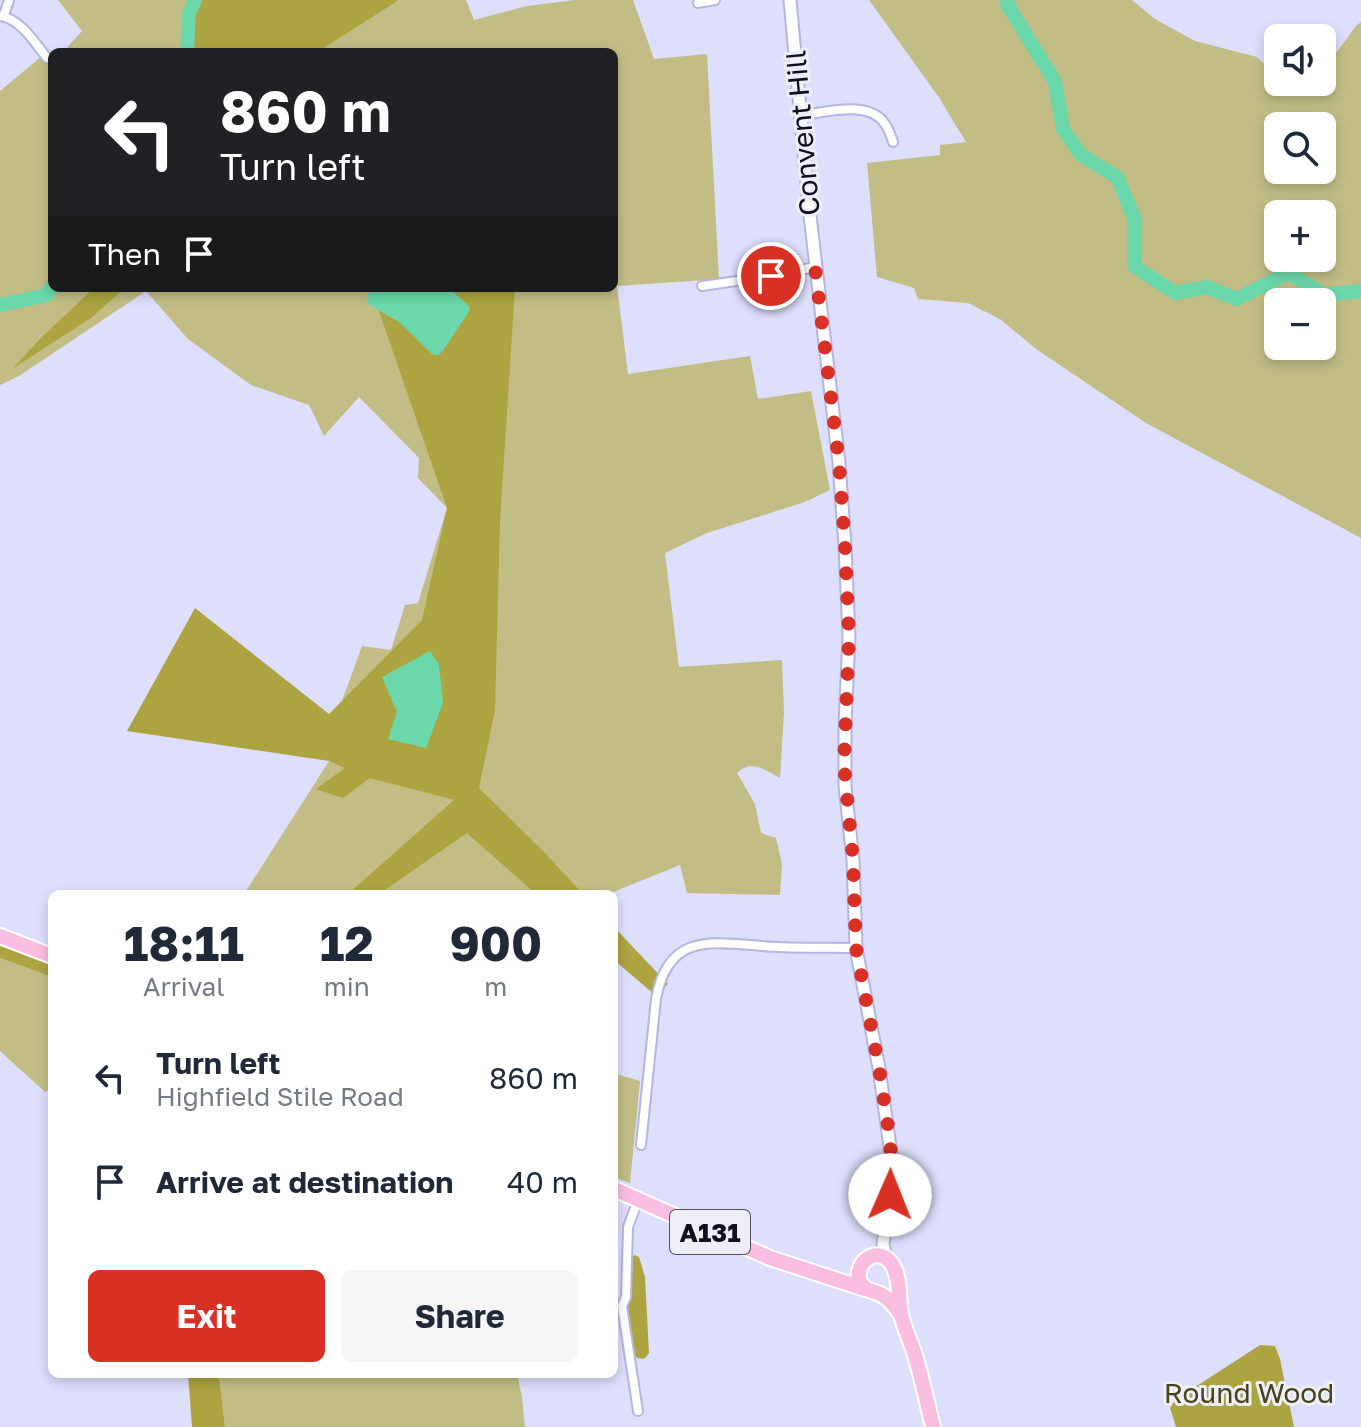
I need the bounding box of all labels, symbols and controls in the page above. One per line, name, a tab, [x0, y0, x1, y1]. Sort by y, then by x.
map controls	[1264, 24, 1336, 360]
button: sound	[1264, 24, 1336, 96]
street label: Convent Hill	[778, 49, 826, 217]
text: 860 m	[220, 77, 391, 144]
icon: left	[88, 80, 192, 184]
button: search	[1264, 112, 1336, 184]
text: Turn left	[220, 145, 366, 188]
button: +	[1264, 200, 1336, 272]
icon: arrive	[177, 232, 221, 276]
text: Then	[88, 236, 161, 272]
pin	[737, 242, 805, 310]
icon: arrive	[749, 254, 793, 298]
button: −	[1264, 288, 1336, 360]
text: 18:11	[124, 914, 244, 972]
text: 12	[320, 914, 374, 972]
text: 900	[449, 914, 542, 972]
text: Arrival	[143, 971, 225, 1002]
text: min	[324, 971, 370, 1002]
text: m	[484, 971, 507, 1002]
text: Turn left	[156, 1045, 281, 1081]
icon: left	[88, 1056, 132, 1100]
text: 860 m	[489, 1060, 578, 1096]
text: Highfield Stile Road	[156, 1081, 404, 1112]
position arrow	[848, 1153, 932, 1237]
icon: arrive	[88, 1160, 132, 1204]
text: Arrive at destination	[156, 1164, 453, 1200]
text: 40 m	[507, 1164, 578, 1200]
road number: A131	[670, 1210, 750, 1254]
button: Exit	[88, 1270, 325, 1362]
button: Share	[341, 1270, 578, 1362]
park label: Round Wood	[1164, 1376, 1334, 1409]

